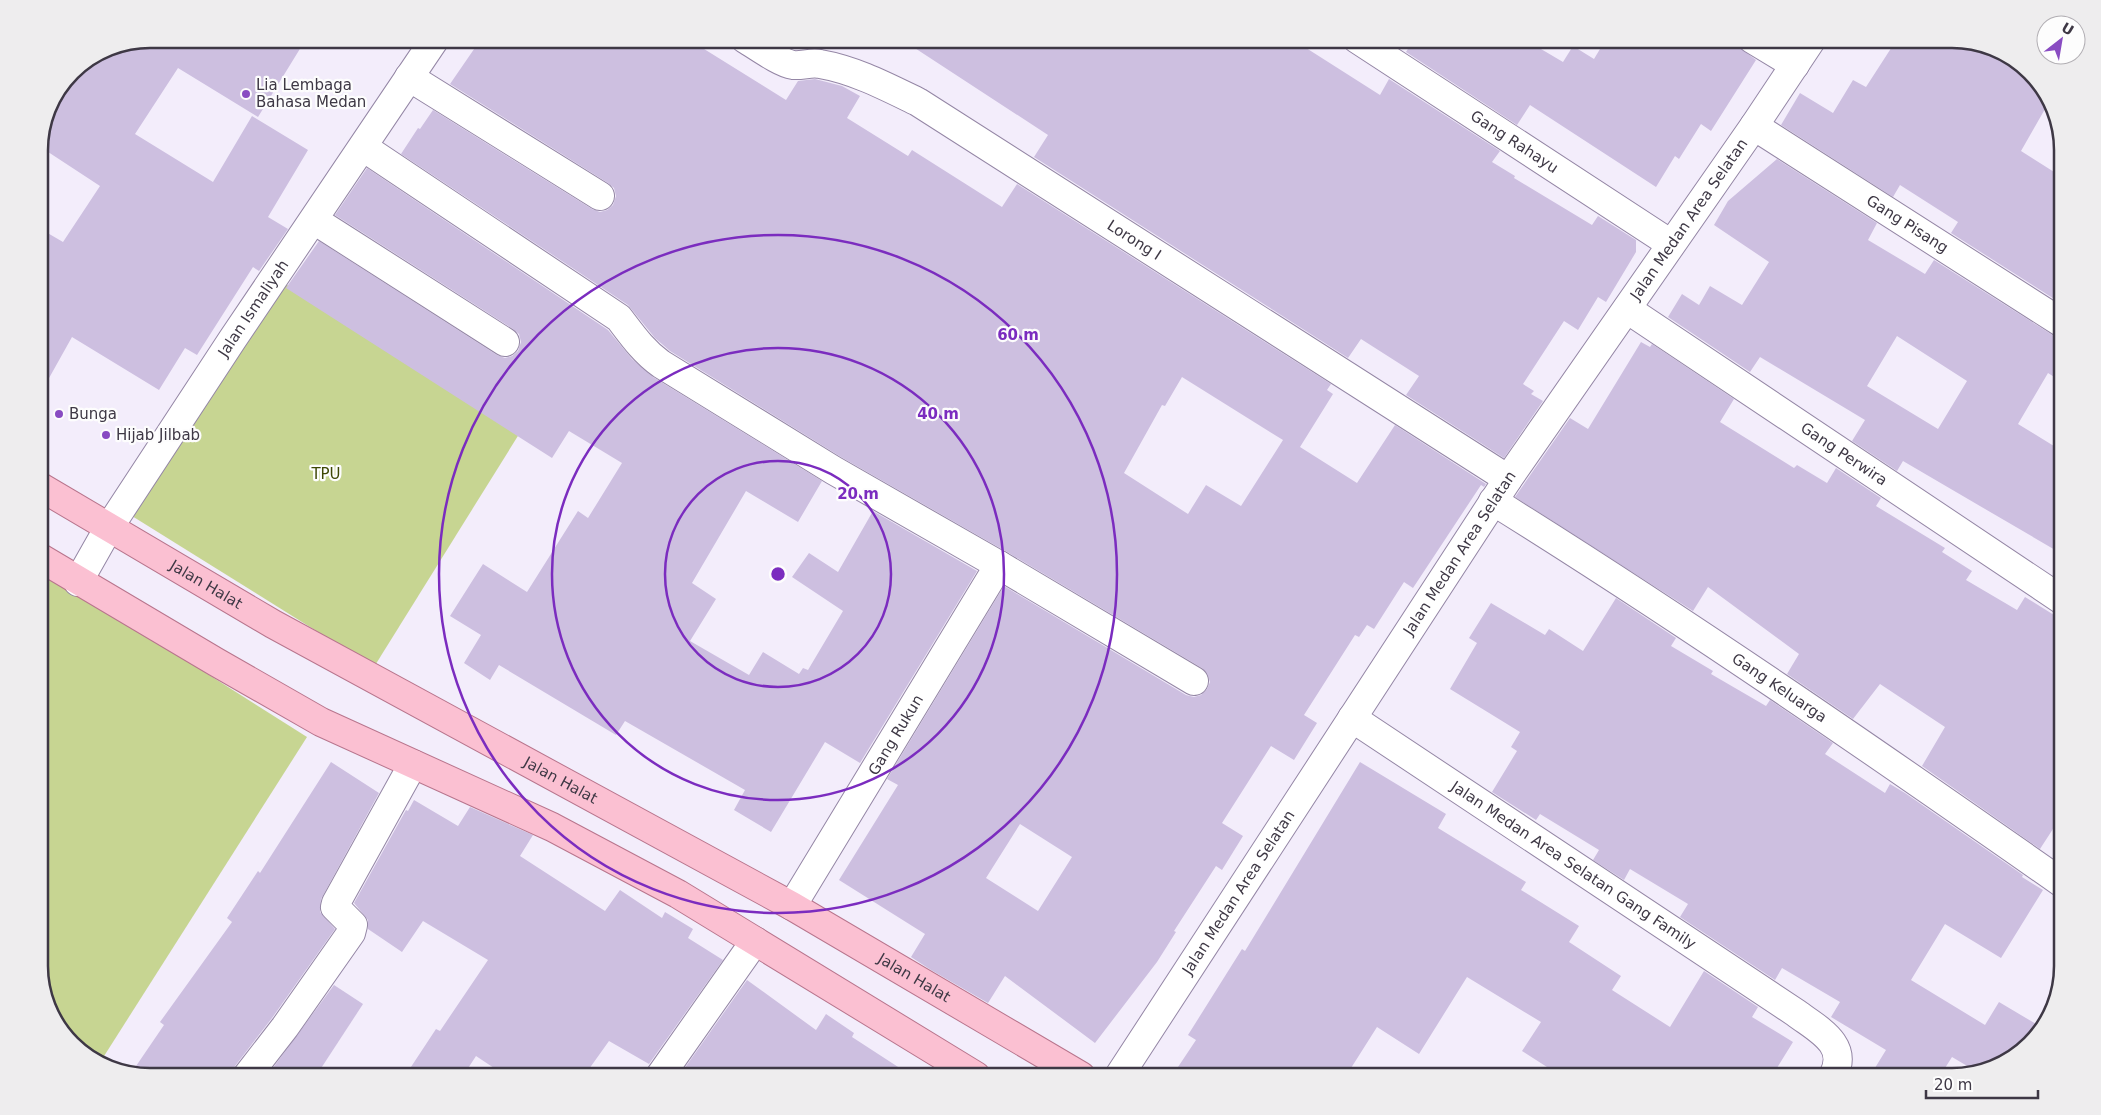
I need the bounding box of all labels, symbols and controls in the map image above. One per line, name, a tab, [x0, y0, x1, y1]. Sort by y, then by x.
north arrow	[2036, 15, 2086, 65]
text: U	[2059, 19, 2077, 39]
place label: Lia Lembaga Bahasa Medan	[256, 76, 366, 111]
marker: Lia Lembaga Bahasa Medan	[240, 88, 252, 100]
street label: Gang Rahayu	[1467, 107, 1562, 177]
street label: Jalan Medan Area Selatan	[1626, 135, 1751, 304]
street label: Gang Pisang	[1863, 191, 1952, 257]
street label: Lorong I	[1104, 216, 1165, 264]
street label: Jalan Ismaliyah	[214, 256, 292, 361]
text: 60 m	[997, 326, 1039, 344]
place label: Bunga	[69, 405, 117, 423]
text: 40 m	[917, 405, 959, 423]
marker: Bunga	[53, 408, 65, 420]
street label: Gang Perwira	[1797, 419, 1891, 490]
place label: Hijab Jilbab	[116, 426, 200, 444]
marker: Hijab Jilbab	[100, 429, 112, 441]
park label: TPU	[310, 465, 341, 483]
street label: Jalan Medan Area Selatan	[1399, 467, 1520, 640]
text: 20 m	[837, 485, 879, 503]
street label: Jalan Halat	[166, 556, 246, 613]
centre of rings	[769, 565, 787, 583]
street label: Gang Keluarga	[1729, 649, 1830, 726]
street label: Gang Rukun	[864, 691, 927, 779]
street label: Jalan Halat	[520, 753, 601, 808]
street label: Jalan Medan Area Selatan Gang Family	[1447, 777, 1700, 953]
street label: Jalan Medan Area Selatan	[1178, 807, 1299, 979]
street label: Jalan Halat	[874, 949, 954, 1006]
scale bar	[1926, 1068, 2038, 1100]
text: 20 m	[1934, 1076, 1972, 1094]

